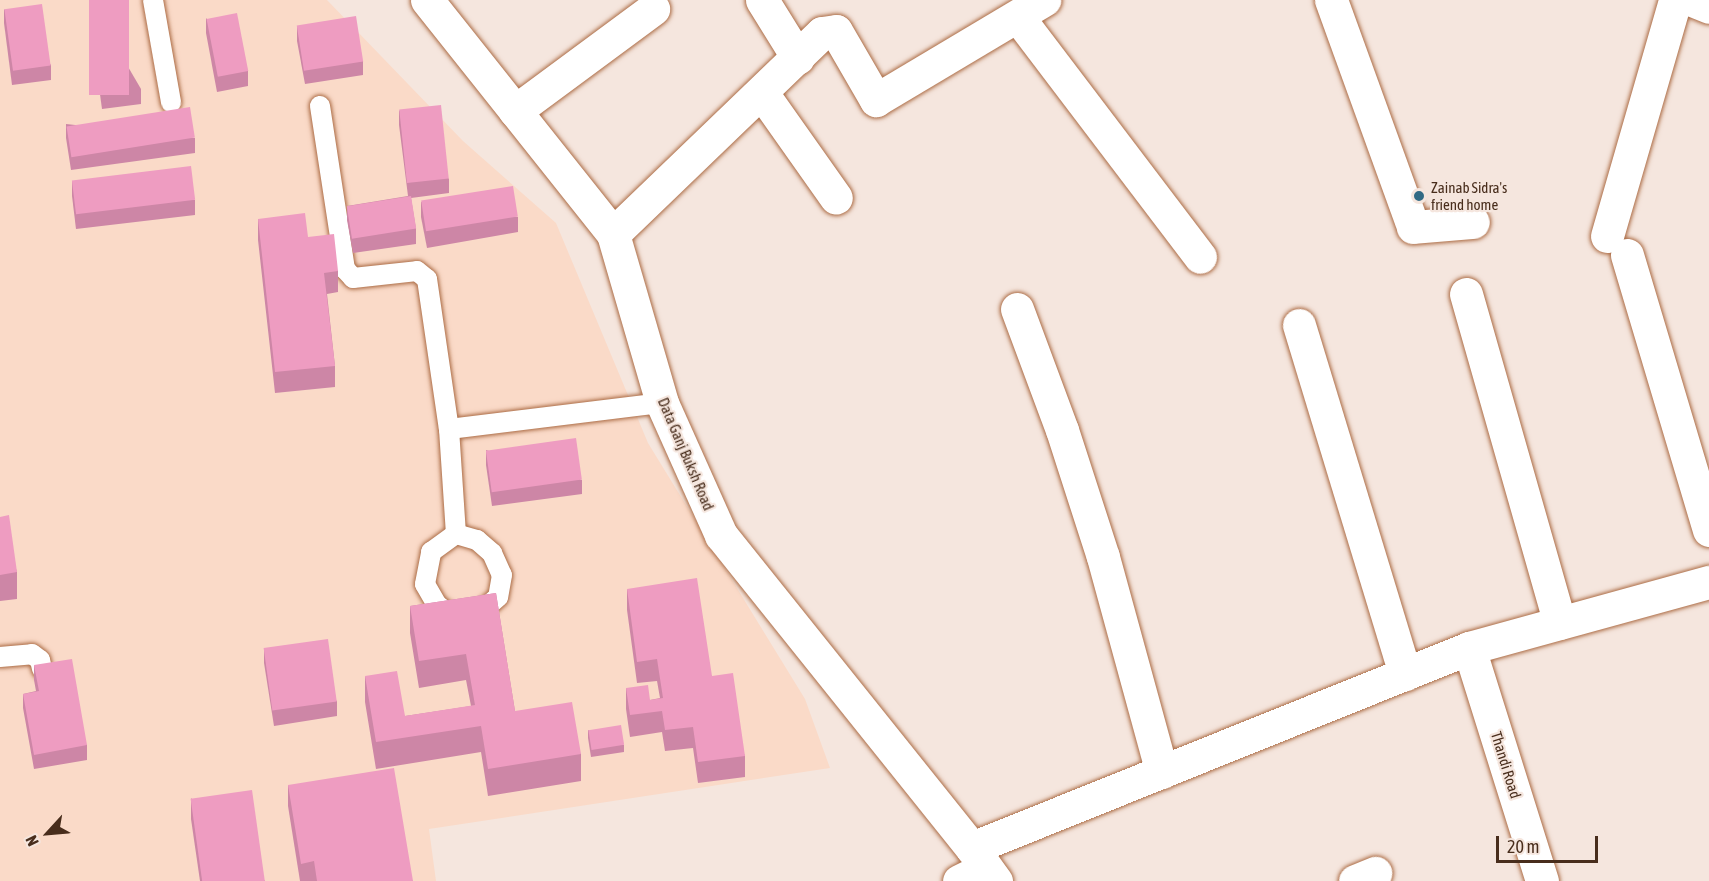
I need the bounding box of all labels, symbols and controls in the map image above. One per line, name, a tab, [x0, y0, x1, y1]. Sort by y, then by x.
place label: Zainab Sidra's friend home	[1431, 178, 1507, 213]
marker: Zainab Sidra's friend home	[1412, 189, 1426, 203]
street label: Data Ganj Buksh Road	[654, 395, 718, 513]
street label: Thandi Road	[1487, 729, 1525, 801]
north arrow	[18, 803, 78, 863]
scale bar	[1499, 824, 1601, 862]
text: N	[22, 833, 42, 849]
text: 20 m	[1507, 836, 1539, 857]

